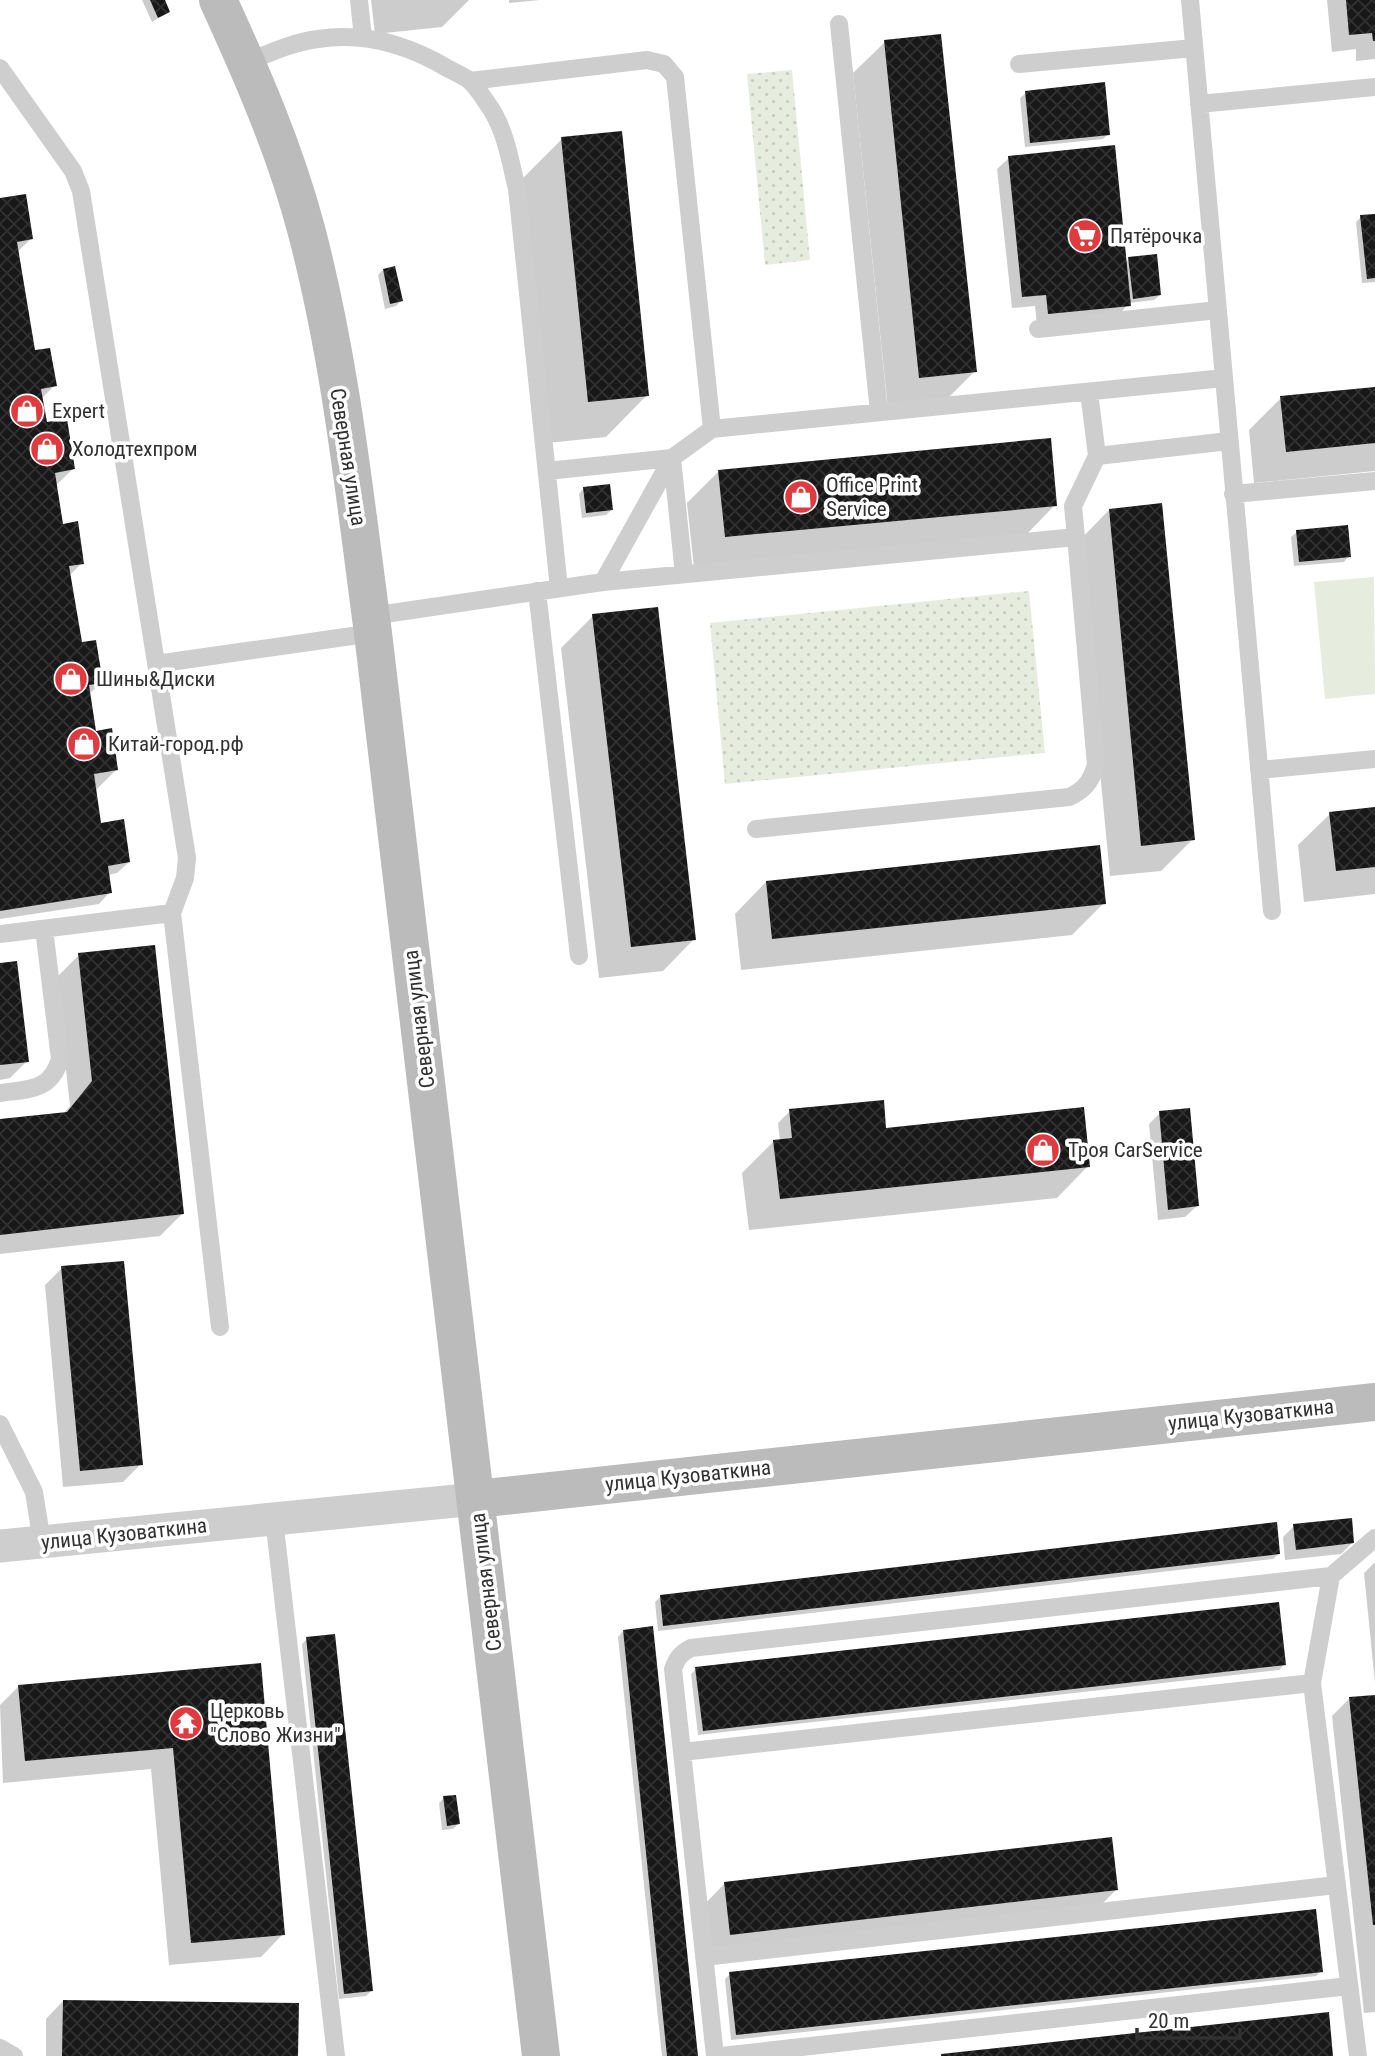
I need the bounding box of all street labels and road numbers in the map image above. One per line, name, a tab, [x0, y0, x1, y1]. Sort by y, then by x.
street label: Северная улица	[325, 386, 371, 528]
street label: Северная улица	[399, 949, 439, 1089]
street label: улица Кузоваткина	[1167, 1394, 1335, 1436]
street label: улица Кузоваткина	[604, 1455, 772, 1497]
street label: Северная улица	[466, 1512, 506, 1652]
street label: улица Кузоваткина	[40, 1513, 208, 1555]

